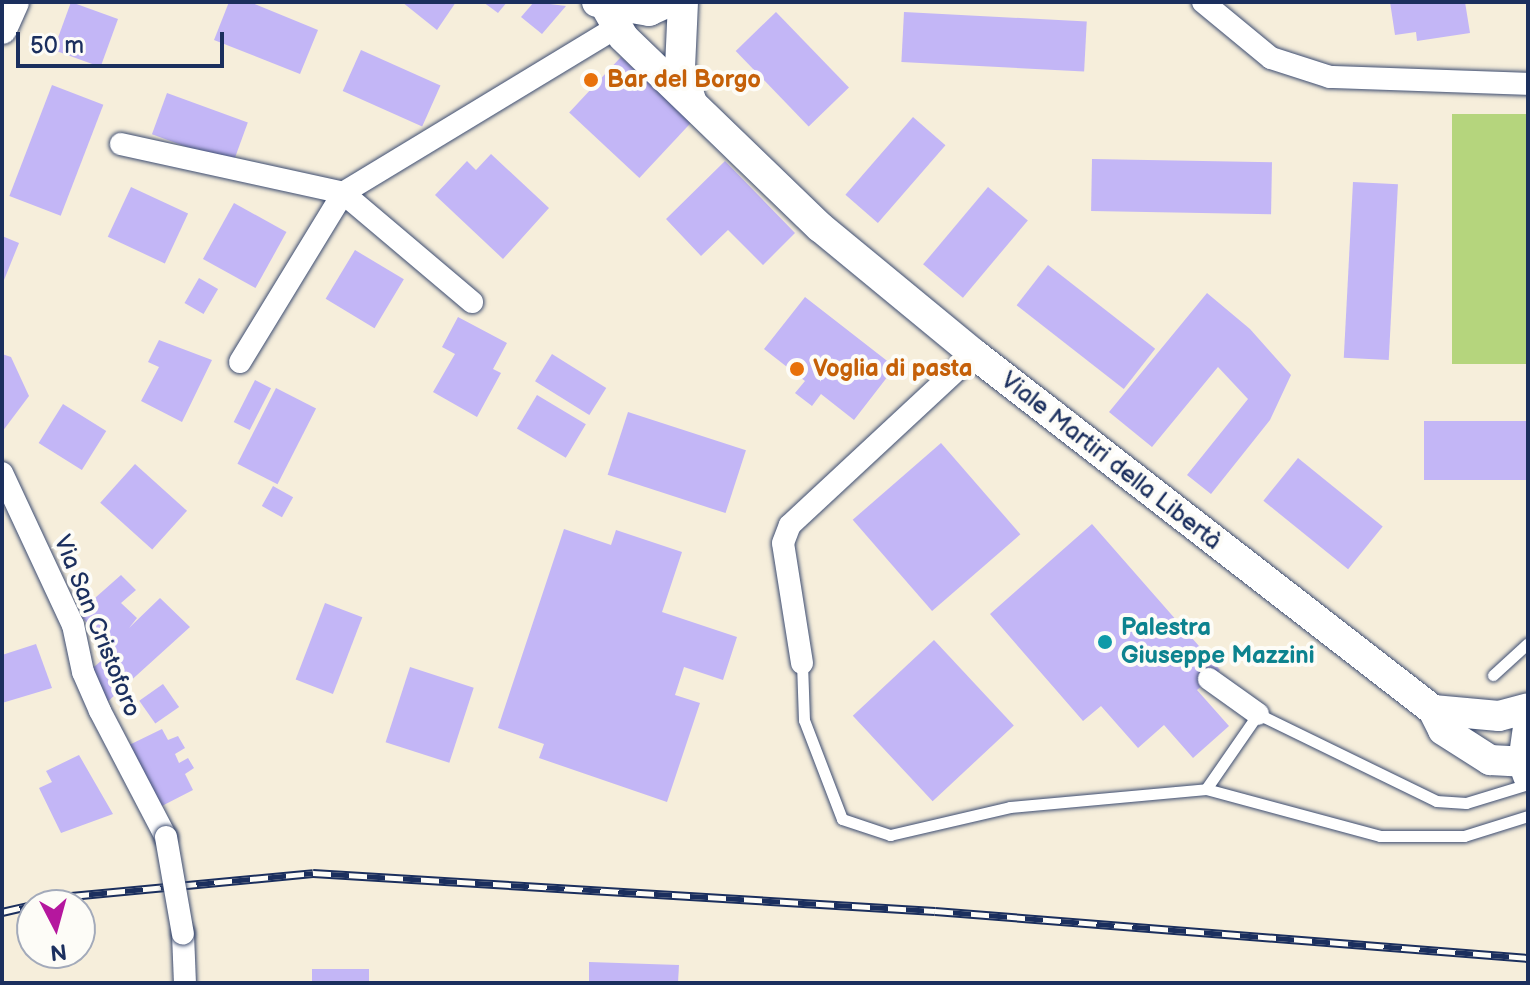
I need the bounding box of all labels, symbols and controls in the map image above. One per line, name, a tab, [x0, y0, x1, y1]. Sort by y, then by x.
scale bar	[20, 16, 228, 66]
text: 50 m	[30, 31, 84, 60]
place label: Bar del Borgo	[607, 66, 761, 94]
marker: Bar del Borgo	[582, 71, 600, 89]
place label: Voglia di pasta	[813, 355, 973, 383]
marker: Voglia di pasta	[788, 360, 806, 378]
street label: Viale Martiri della Libertà	[995, 366, 1227, 556]
street label: Via San Cristoforo	[47, 531, 147, 721]
place label: Palestra Giuseppe Mazzini	[1121, 614, 1315, 670]
marker: Palestra Giuseppe Mazzini	[1096, 633, 1114, 651]
north arrow	[16, 889, 96, 969]
text: N	[49, 937, 68, 966]

